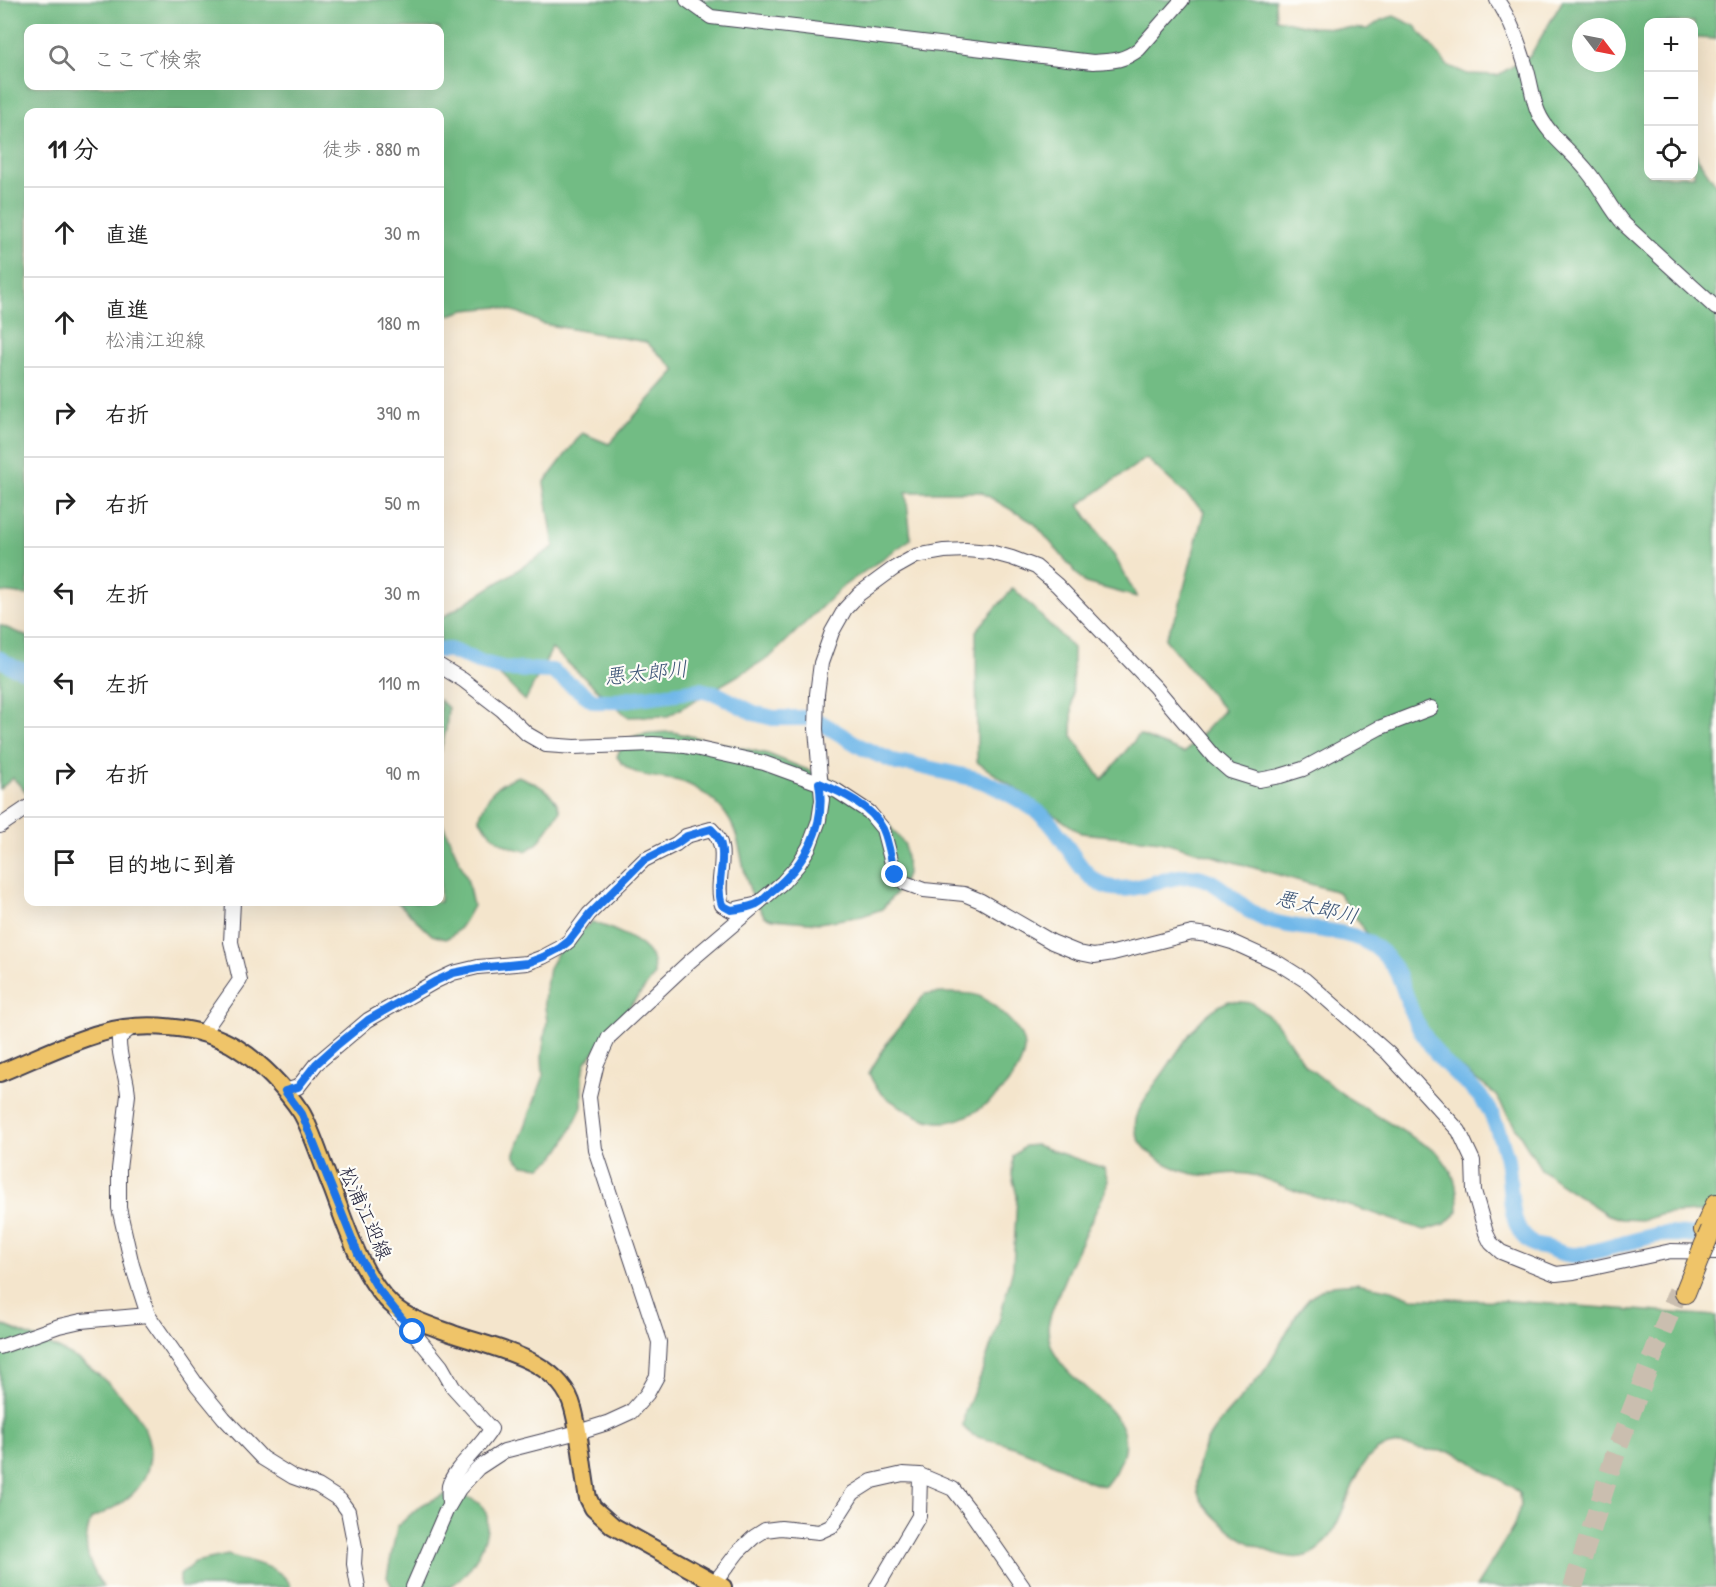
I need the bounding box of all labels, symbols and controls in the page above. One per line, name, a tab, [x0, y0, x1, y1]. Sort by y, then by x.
north arrow	[1572, 18, 1626, 72]
map controls	[1644, 18, 1698, 180]
button: +	[1644, 18, 1698, 72]
search box	[24, 24, 444, 90]
icon: search	[45, 41, 78, 74]
text: ここで検索	[93, 44, 203, 74]
button: −	[1644, 72, 1698, 126]
button: locate	[1644, 126, 1698, 180]
text: 11 分	[48, 131, 99, 166]
text: 徒歩 · 880 m	[322, 135, 420, 162]
icon: ahead	[48, 216, 81, 249]
text: 直進	[105, 219, 149, 249]
text: 30 m	[384, 219, 420, 246]
text: 直進	[105, 294, 149, 324]
icon: ahead	[48, 306, 81, 339]
text: 180 m	[377, 309, 420, 336]
text: 松浦江迎線	[105, 326, 205, 353]
icon: right	[48, 396, 81, 429]
text: 右折	[105, 399, 149, 429]
text: 390 m	[377, 399, 420, 426]
icon: right	[48, 486, 81, 519]
text: 右折	[105, 489, 149, 519]
text: 50 m	[384, 489, 420, 516]
icon: left	[48, 576, 81, 609]
text: 左折	[105, 579, 149, 609]
text: 30 m	[384, 579, 420, 606]
water label: 悪太郎川	[603, 654, 689, 691]
icon: left	[48, 666, 81, 699]
text: 左折	[105, 669, 149, 699]
text: 110 m	[378, 669, 420, 696]
icon: right	[48, 756, 81, 789]
text: 右折	[105, 759, 149, 789]
text: 90 m	[386, 759, 420, 786]
icon: arrive	[48, 846, 81, 879]
text: 目的地に到着	[105, 849, 237, 879]
route end	[881, 861, 907, 887]
water label: 悪太郎川	[1273, 882, 1361, 931]
street label: 松浦江迎線	[334, 1162, 399, 1264]
route start	[399, 1318, 425, 1344]

